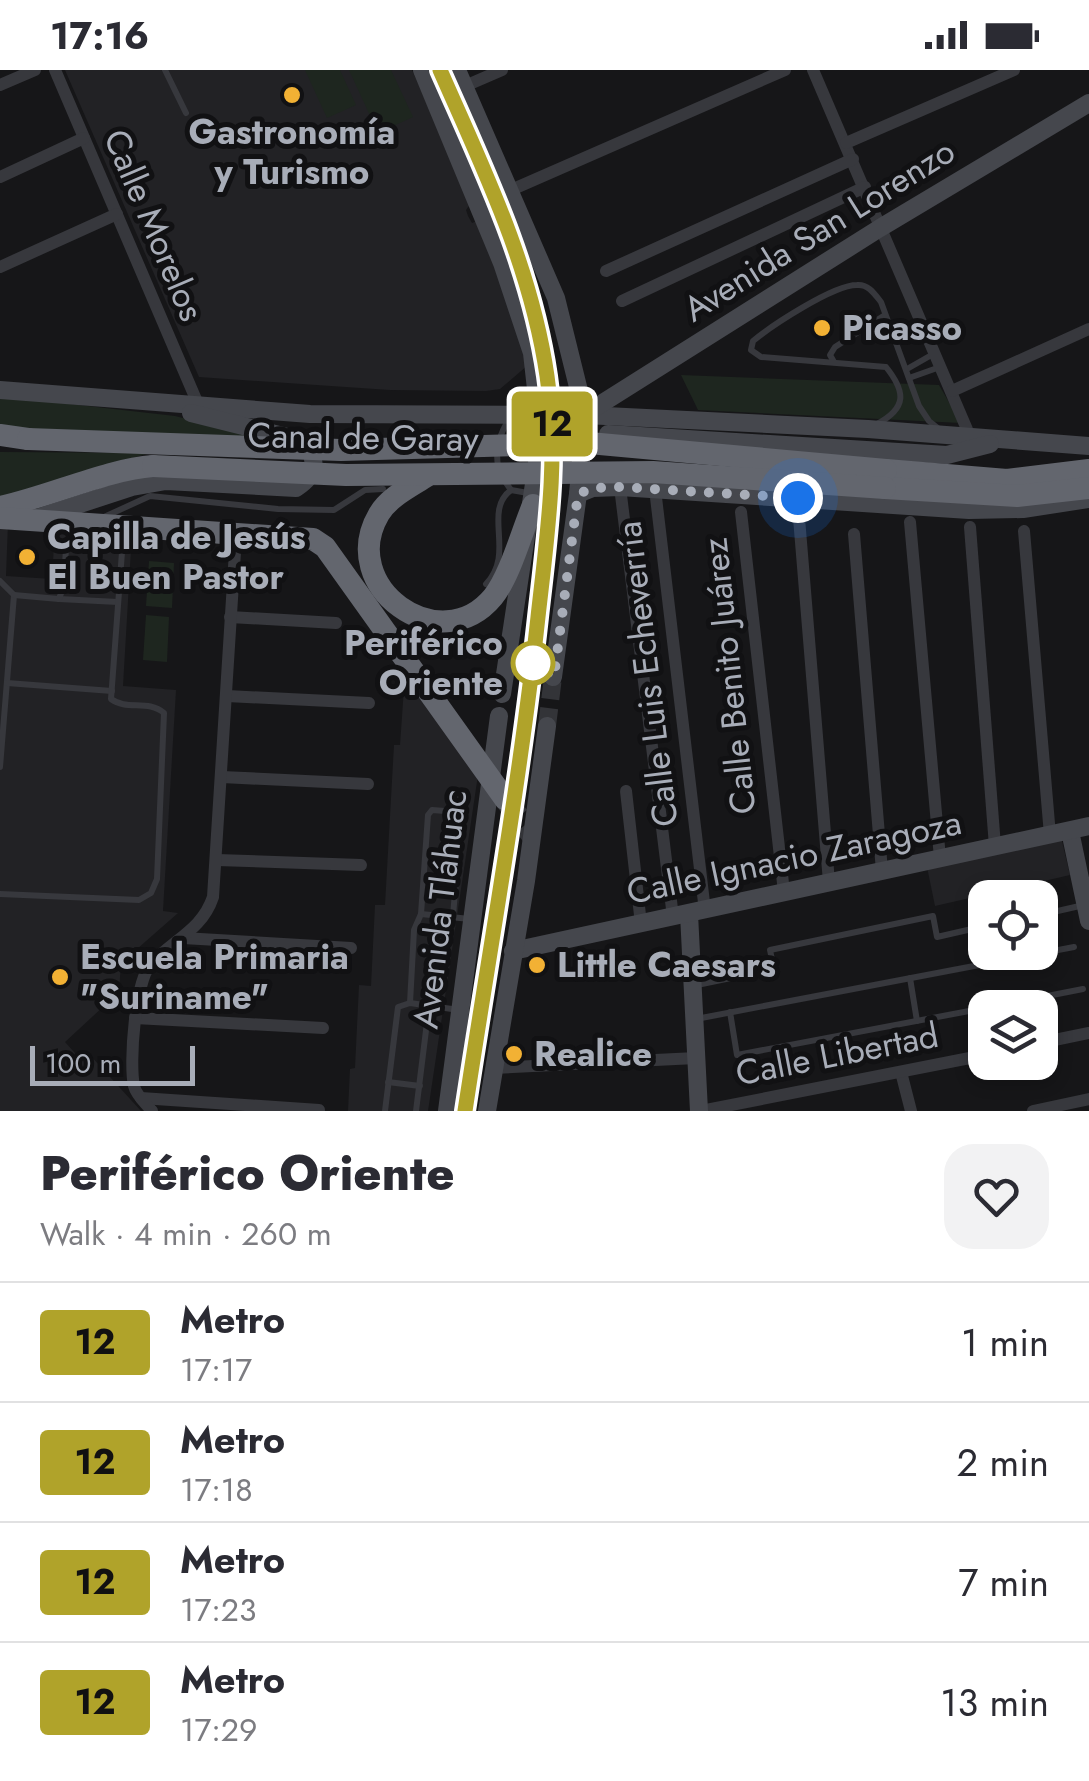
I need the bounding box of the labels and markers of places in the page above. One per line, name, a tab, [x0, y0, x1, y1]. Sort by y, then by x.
marker: Gastronomía y Turismo	[281, 84, 303, 106]
place label: Gastronomía y Turismo	[189, 107, 395, 197]
place label: Picasso	[842, 303, 962, 353]
marker: Picasso	[811, 317, 833, 339]
place label: Capilla de Jesús El Buen Pastor	[47, 512, 306, 602]
marker: Capilla de Jesús El Buen Pastor	[16, 546, 38, 568]
place label: Periférico Oriente	[344, 618, 503, 708]
marker: Periférico Oriente	[512, 642, 554, 684]
place label: Escuela Primaria "Suriname"	[80, 932, 349, 1022]
place label: Little Caesars	[557, 940, 776, 990]
marker: Little Caesars	[526, 954, 548, 976]
marker: Escuela Primaria "Suriname"	[49, 966, 71, 988]
place label: Realice	[534, 1029, 652, 1079]
marker: Realice	[503, 1043, 525, 1065]

